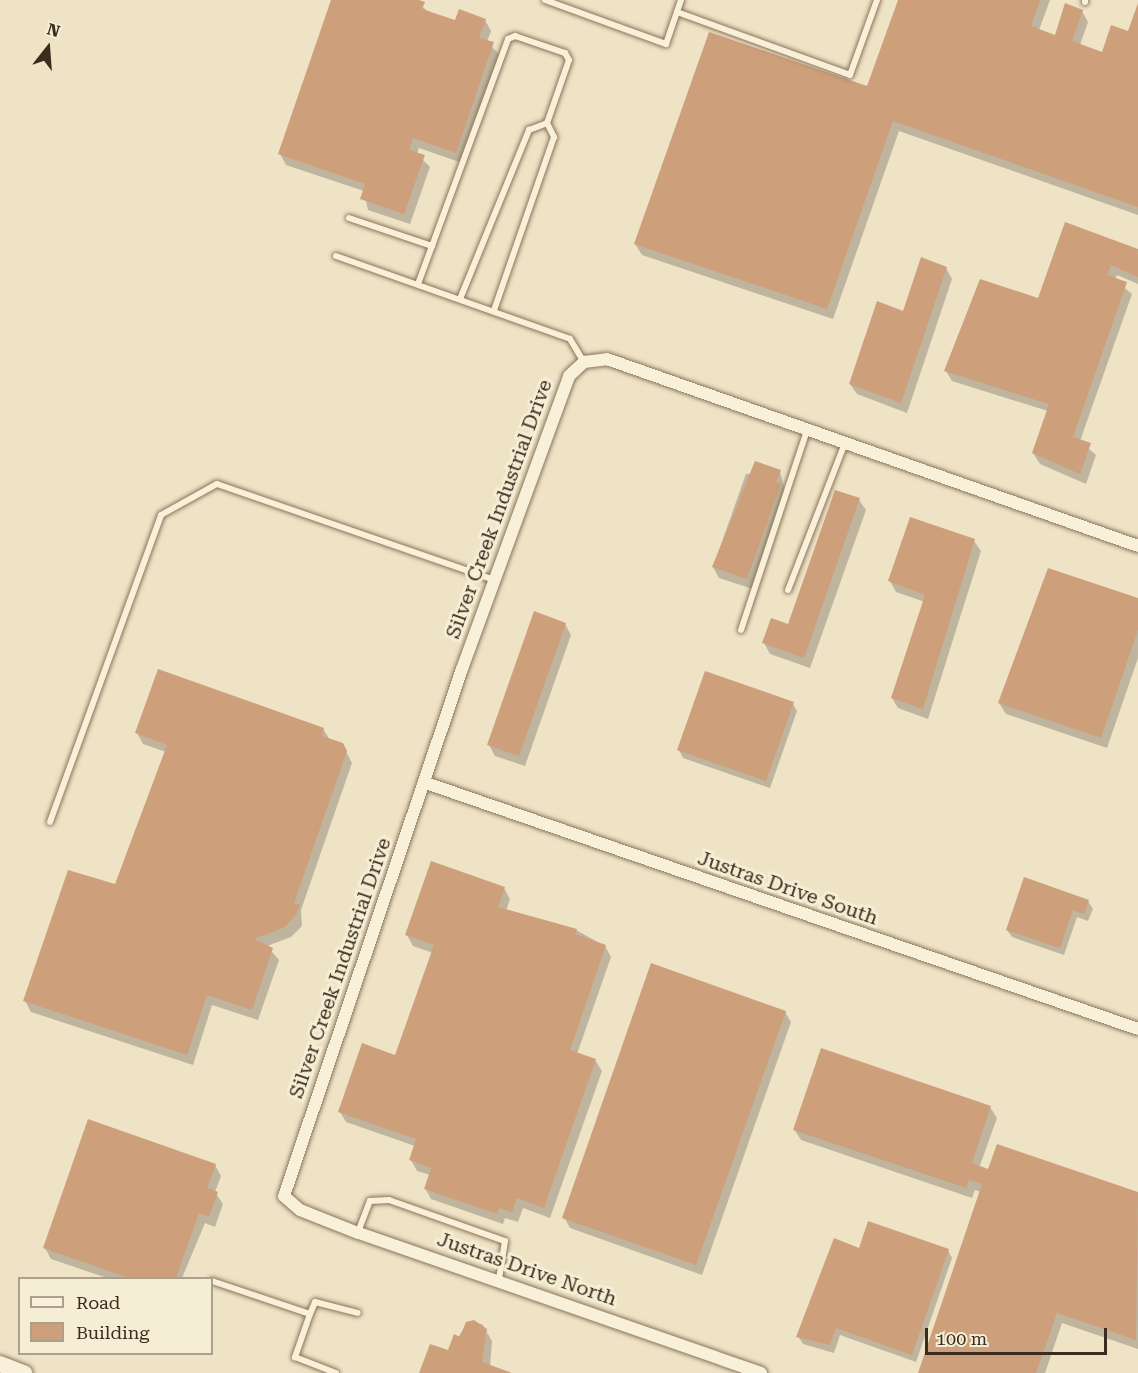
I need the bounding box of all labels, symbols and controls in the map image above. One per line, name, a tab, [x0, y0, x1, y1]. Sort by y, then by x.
north arrow	[18, 18, 78, 78]
text: N	[45, 19, 62, 41]
street label: Silver Creek Industrial Drive	[441, 376, 557, 642]
street label: Silver Creek Industrial Drive	[284, 835, 396, 1101]
street label: Justras Drive South	[695, 846, 881, 930]
street label: Justras Drive North	[434, 1227, 620, 1311]
legend	[18, 1277, 213, 1355]
text: Road	[76, 1292, 120, 1313]
scale bar	[928, 1316, 1110, 1354]
text: Building	[76, 1322, 150, 1343]
text: 100 m	[936, 1328, 987, 1349]

